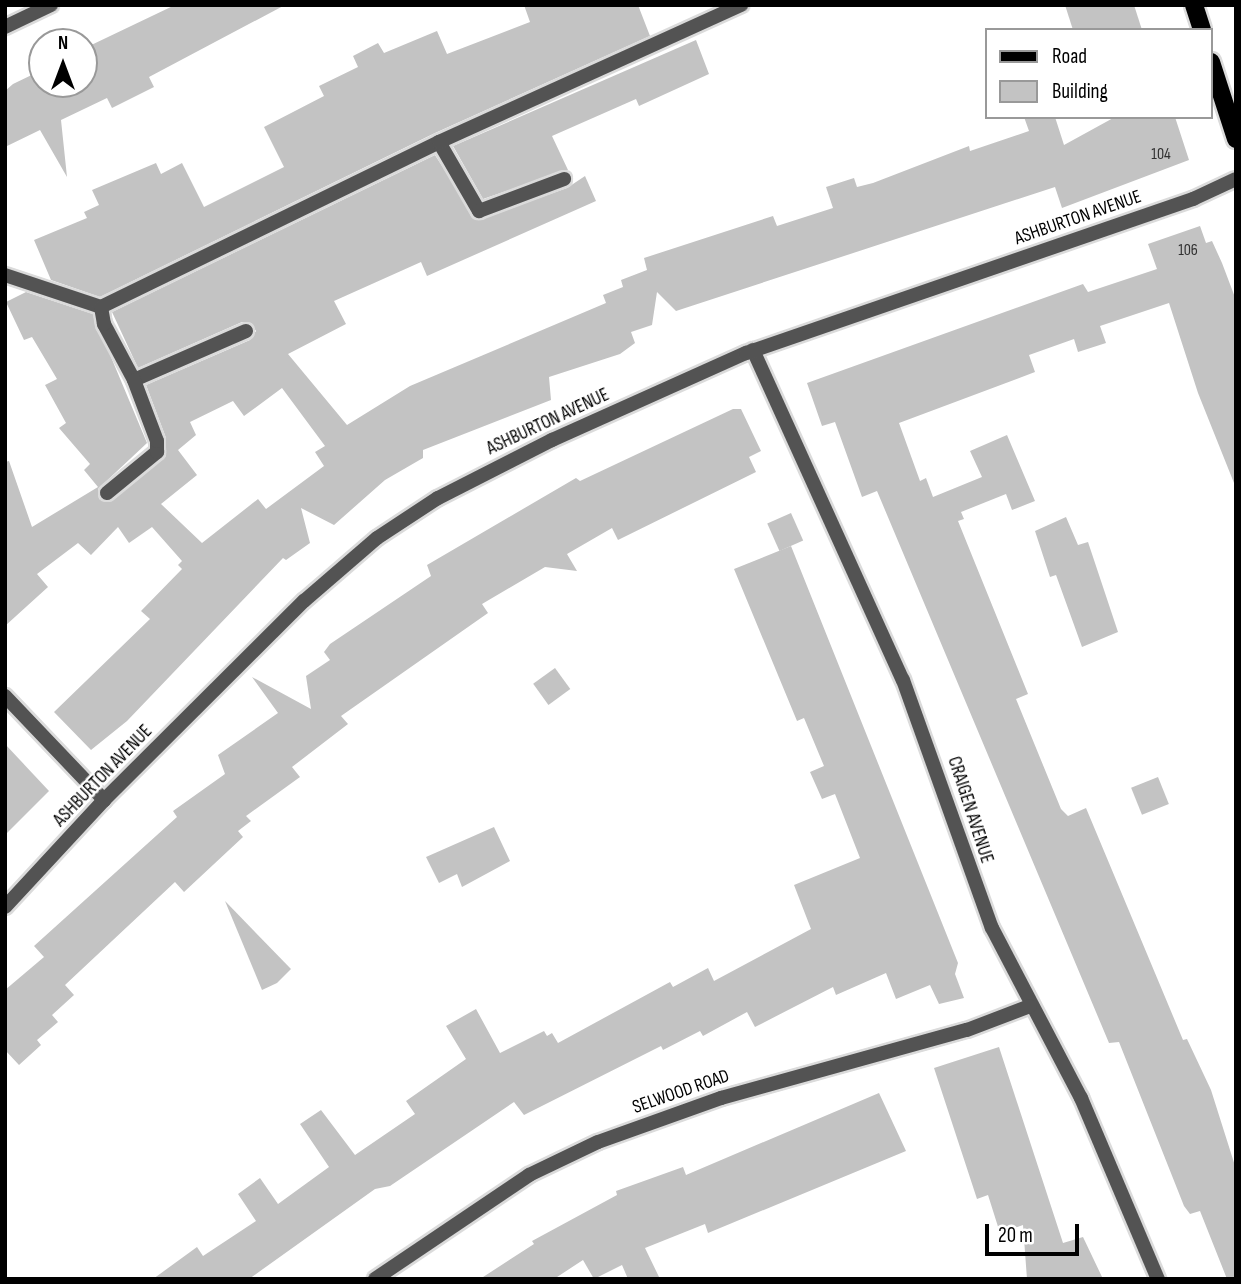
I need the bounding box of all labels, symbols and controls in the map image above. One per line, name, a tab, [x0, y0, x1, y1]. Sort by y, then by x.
north arrow	[28, 28, 98, 98]
legend	[986, 28, 1213, 119]
text: N	[58, 32, 68, 55]
text: Road	[1052, 44, 1087, 69]
text: Building	[1052, 79, 1108, 104]
house number: 104	[1151, 145, 1171, 165]
street label: ASHBURTON AVENUE	[1012, 186, 1144, 250]
house number: 106	[1178, 241, 1198, 261]
street label: ASHBURTON AVENUE	[483, 384, 613, 460]
street label: ASHBURTON AVENUE	[49, 720, 157, 832]
street label: CRAIGEN AVENUE	[942, 754, 998, 866]
street label: SELWOOD ROAD	[630, 1065, 732, 1119]
scale bar	[989, 1210, 1084, 1254]
text: 20 m	[998, 1223, 1033, 1248]

